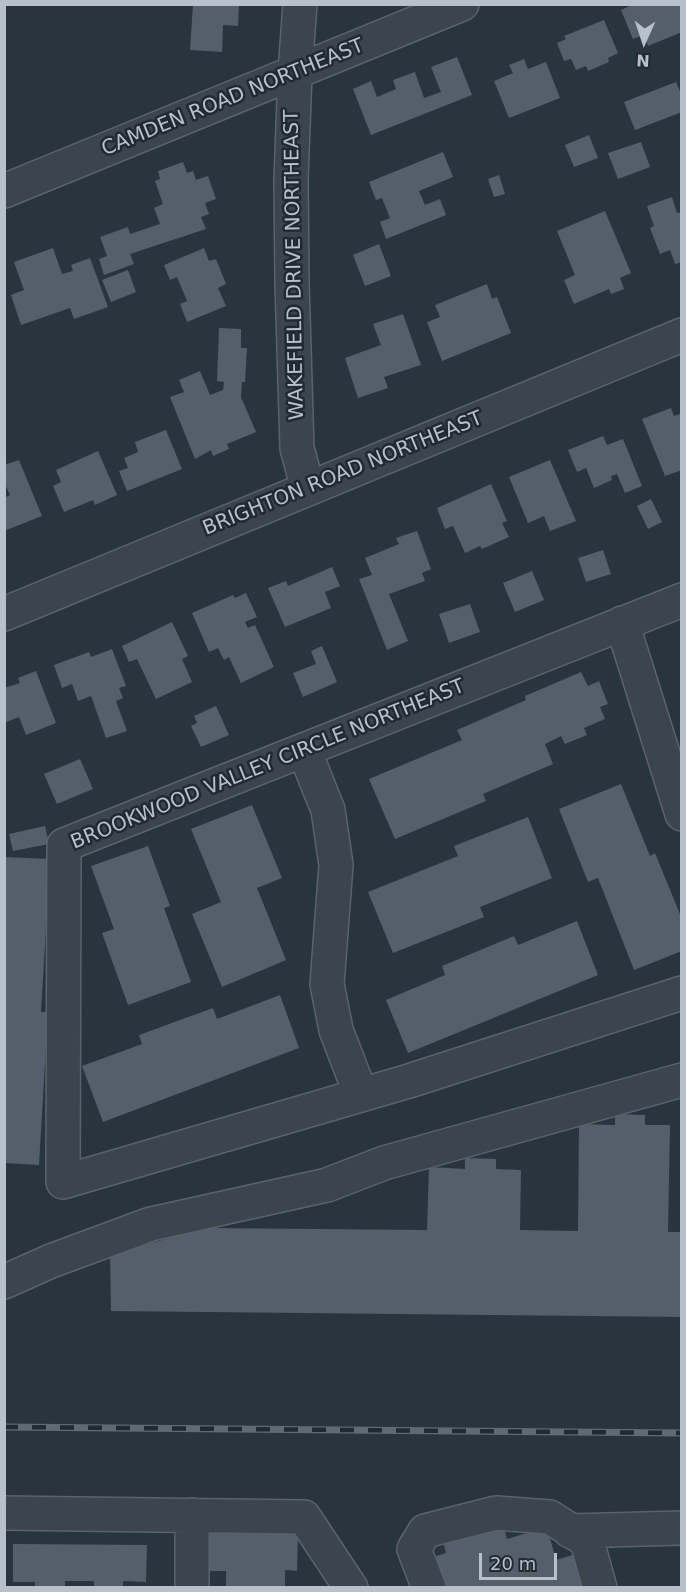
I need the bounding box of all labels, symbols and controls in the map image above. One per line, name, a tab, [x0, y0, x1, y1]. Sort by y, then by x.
north arrow	[614, 12, 674, 72]
street label: CAMDEN ROAD NORTHEAST	[98, 34, 368, 162]
text: N	[636, 51, 650, 70]
street label: WAKEFIELD DRIVE NORTHEAST	[280, 110, 310, 420]
street label: BRIGHTON ROAD NORTHEAST	[200, 407, 486, 541]
street label: BROOKWOOD VALLEY CIRCLE NORTHEAST	[68, 675, 468, 855]
scale bar	[482, 1541, 560, 1579]
text: 20 m	[490, 1553, 536, 1574]

